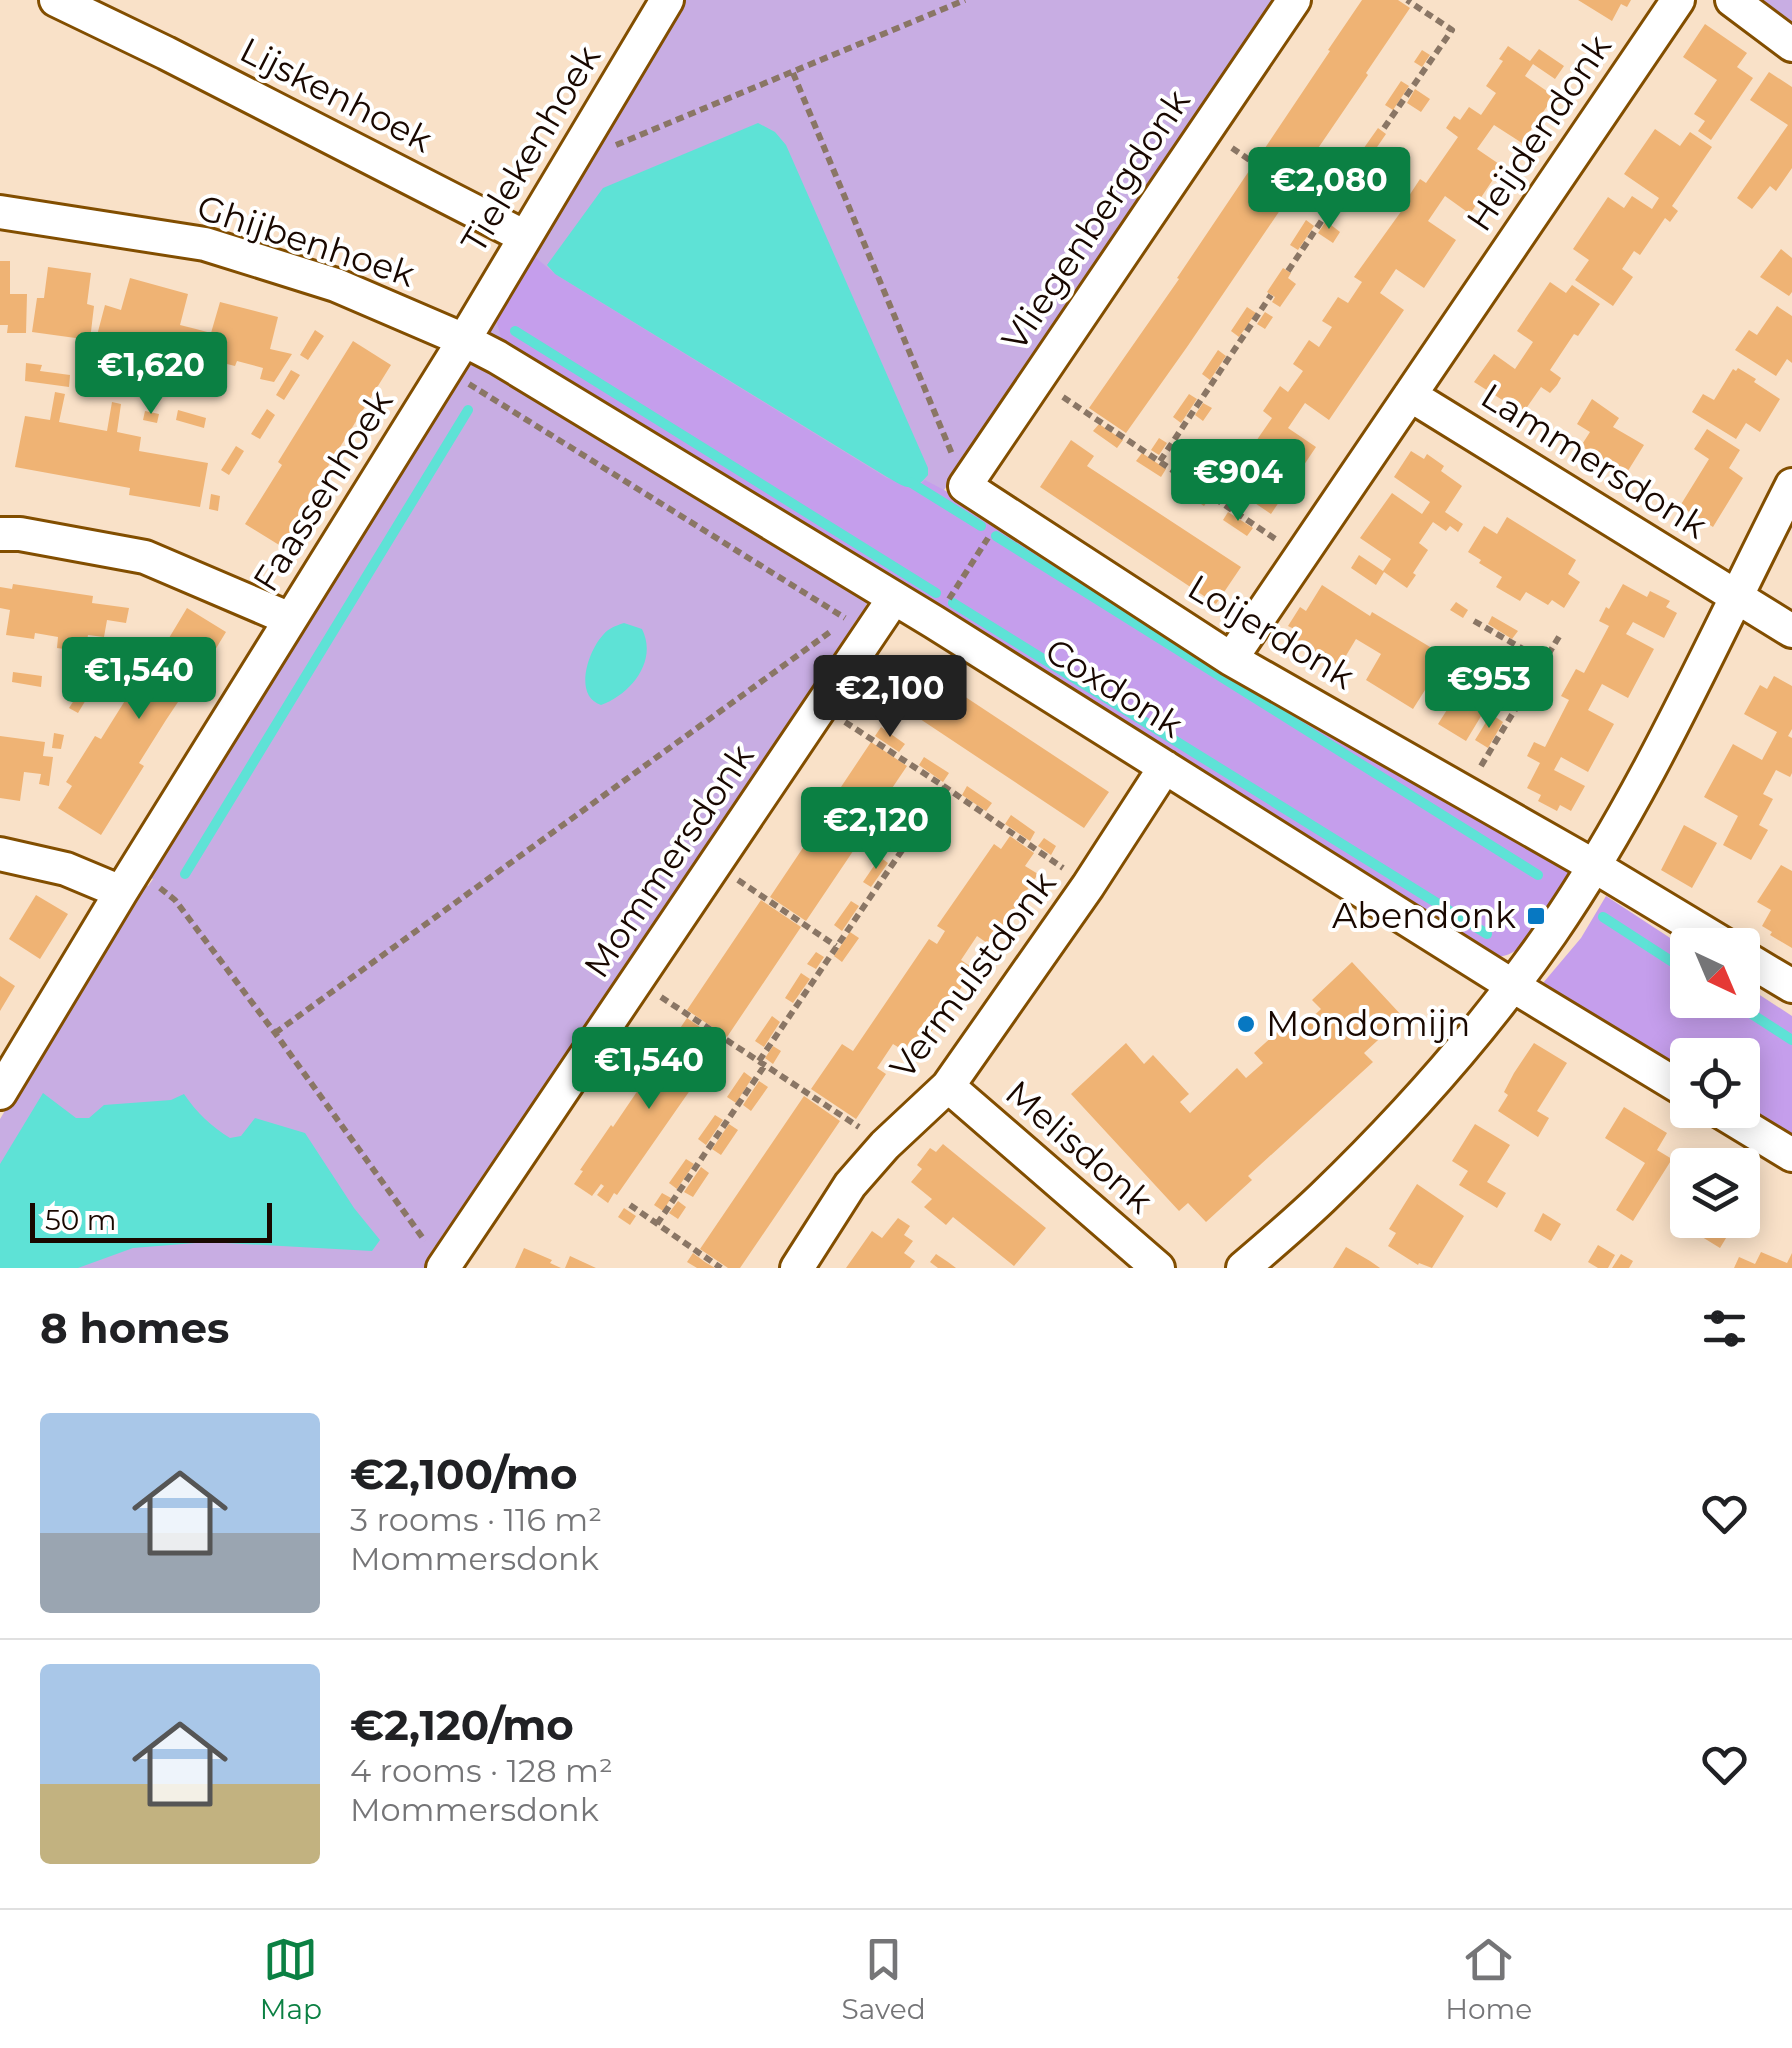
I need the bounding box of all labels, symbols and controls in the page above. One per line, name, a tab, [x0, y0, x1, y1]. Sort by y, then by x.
street label: Heijdendonk	[1457, 26, 1620, 239]
street label: Lijskenhoek	[233, 28, 439, 161]
street label: Tielekenhoek	[452, 37, 609, 260]
street label: Vliegenbergdonk	[992, 81, 1199, 358]
pin: €2,080	[1248, 147, 1410, 232]
text: €2,080	[1270, 160, 1388, 199]
street label: Ghijbenhoek	[192, 185, 420, 296]
pin: €1,620	[70, 332, 232, 417]
text: €1,620	[97, 345, 205, 384]
street label: Lammersdonk	[1473, 374, 1715, 547]
street label: Faassenhoek	[244, 382, 402, 599]
pin: €904	[1179, 439, 1297, 524]
text: €904	[1193, 452, 1283, 491]
street label: Loijerdonk	[1180, 565, 1362, 698]
street label: Coxdonk	[1038, 629, 1191, 747]
pin: €1,540	[58, 637, 220, 722]
pin: €953	[1430, 646, 1548, 731]
text: €1,540	[84, 650, 194, 689]
pin: €2,100	[809, 655, 971, 740]
text: €953	[1447, 659, 1531, 698]
text: €2,100	[836, 668, 944, 707]
street label: Mommersdonk	[575, 736, 763, 986]
pin: €2,120	[795, 787, 957, 872]
text: €2,120	[823, 800, 929, 839]
street label: Vermulstdonk	[881, 863, 1065, 1087]
place label: Abendonk	[1332, 894, 1516, 937]
marker: Abendonk	[1525, 905, 1547, 927]
north arrow	[1670, 928, 1760, 1018]
map controls	[1670, 928, 1760, 1238]
place label: Mondomijn	[1266, 1002, 1471, 1045]
marker: Mondomijn	[1235, 1013, 1257, 1035]
pin: €1,540	[568, 1027, 730, 1112]
button: locate	[1670, 1038, 1760, 1128]
text: €1,540	[594, 1040, 704, 1079]
street label: Melisdonk	[997, 1071, 1162, 1222]
button: layers	[1670, 1148, 1760, 1238]
scale bar	[30, 1198, 272, 1242]
text: 50 m	[45, 1203, 116, 1237]
icon: filters	[1697, 1301, 1752, 1356]
text: 8 homes	[40, 1302, 229, 1354]
text: €2,100/mo	[350, 1448, 578, 1500]
icon: home	[120, 1453, 240, 1573]
icon: heart	[1697, 1486, 1752, 1541]
text: 3 rooms · 116 m²	[350, 1500, 602, 1539]
text: Mommersdonk	[350, 1539, 599, 1578]
text: €2,120/mo	[350, 1699, 574, 1751]
icon: home	[120, 1704, 240, 1824]
icon: heart	[1697, 1737, 1752, 1792]
text: 4 rooms · 128 m²	[350, 1751, 613, 1790]
text: Mommersdonk	[350, 1790, 599, 1829]
tab: Map	[260, 1932, 322, 2026]
tab: Saved	[842, 1932, 926, 2026]
tab: Home	[1445, 1932, 1532, 2026]

